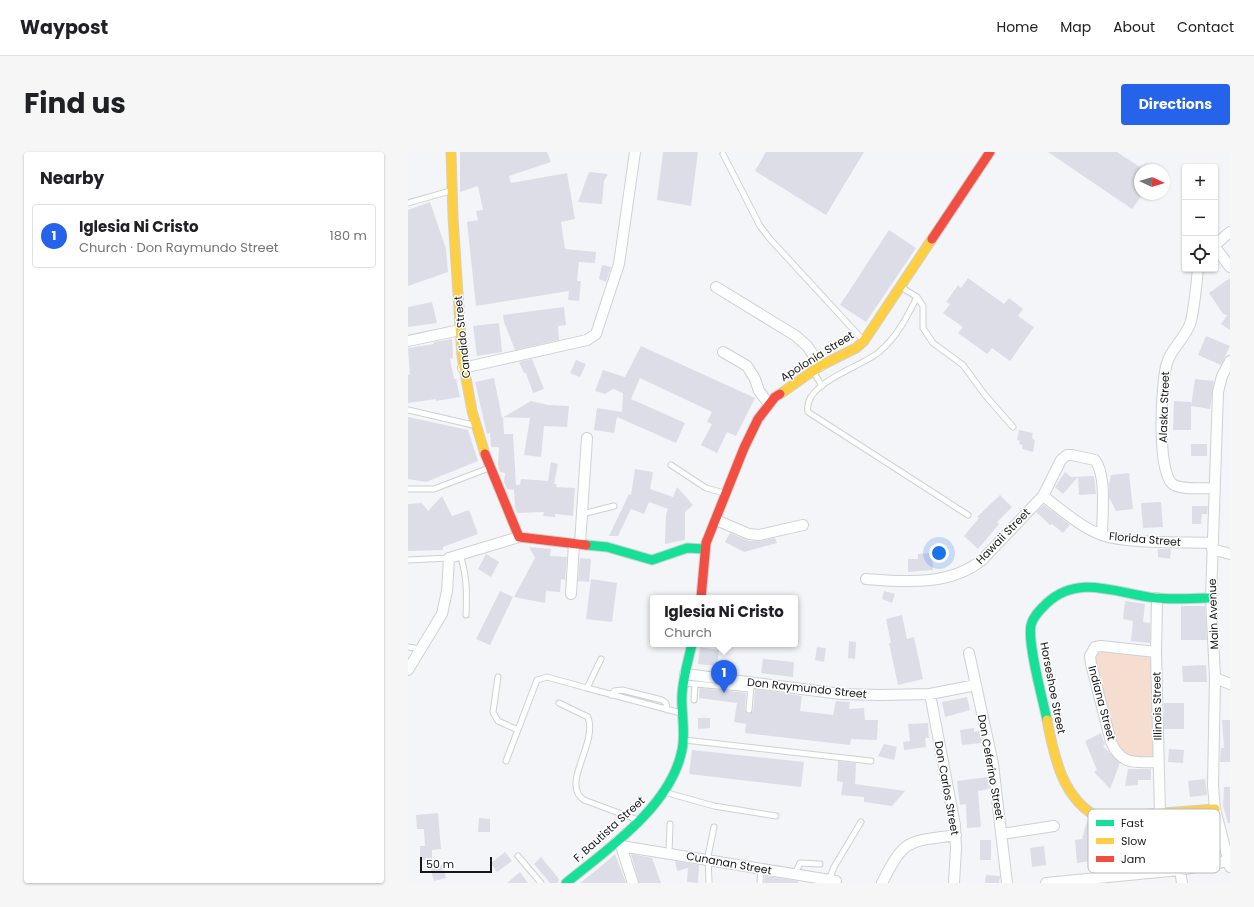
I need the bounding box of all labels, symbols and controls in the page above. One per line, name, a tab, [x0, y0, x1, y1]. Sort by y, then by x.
text: Waypost	[20, 14, 108, 41]
text: Home	[996, 17, 1038, 37]
text: Map	[1060, 17, 1091, 37]
text: About	[1113, 17, 1155, 37]
text: Contact	[1177, 17, 1234, 37]
text: Find us	[24, 84, 126, 123]
button: Directions	[1121, 84, 1230, 125]
north arrow	[1134, 164, 1170, 200]
map controls	[1182, 164, 1218, 272]
button: +	[1182, 164, 1218, 200]
text: Nearby	[40, 166, 104, 190]
button: −	[1182, 200, 1218, 236]
text: Iglesia Ni Cristo	[79, 216, 199, 237]
text: 1	[52, 226, 56, 245]
text: 180 m	[330, 226, 367, 245]
button: locate	[1182, 236, 1218, 272]
text: Church · Don Raymundo Street	[79, 238, 278, 257]
street label: Candido Street	[450, 295, 474, 379]
street label: Apolonia Street	[777, 327, 857, 385]
street label: Alaska Street	[1155, 371, 1173, 443]
street label: Hawaii Street	[972, 505, 1034, 567]
street label: Florida Street	[1108, 528, 1182, 550]
your location	[929, 543, 949, 563]
street label: Main Avenue	[1204, 578, 1222, 650]
popup	[650, 595, 798, 647]
text: Iglesia Ni Cristo	[664, 601, 784, 622]
text: Church	[664, 623, 712, 642]
street label: Horseshoe Street	[1036, 641, 1070, 735]
pin: 1	[711, 660, 737, 693]
street label: Indiana Street	[1084, 664, 1120, 742]
street label: Illinois Street	[1148, 672, 1166, 740]
street label: Don Raymundo Street	[746, 674, 868, 702]
street label: Don Ceferino Street	[974, 713, 1008, 821]
street label: Don Carlos Street	[931, 740, 963, 836]
street label: F. Bautista Street	[570, 793, 648, 865]
legend	[1088, 809, 1220, 873]
text: Fast	[1121, 815, 1144, 831]
text: Slow	[1121, 833, 1146, 849]
street label: Cunanan Street	[685, 848, 773, 878]
text: Jam	[1121, 851, 1146, 867]
scale bar	[420, 855, 492, 874]
text: 50 m	[426, 856, 454, 872]

